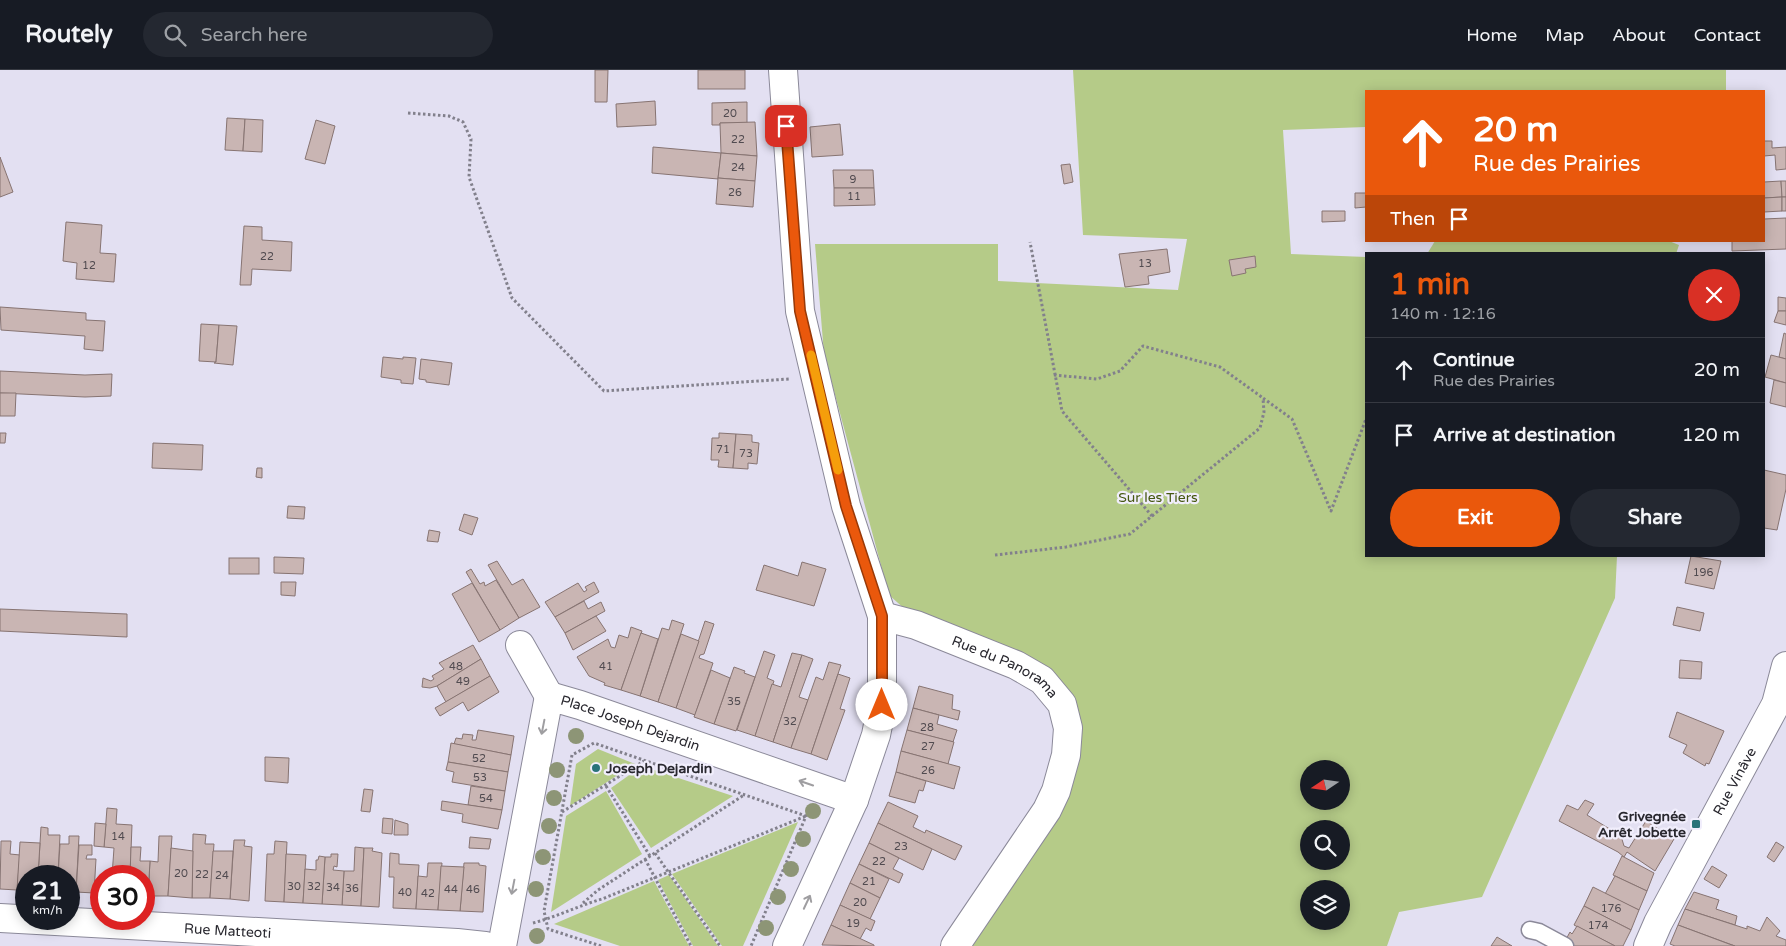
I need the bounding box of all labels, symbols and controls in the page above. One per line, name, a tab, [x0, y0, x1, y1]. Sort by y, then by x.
search box	[143, 12, 493, 57]
text: Routely	[25, 20, 113, 49]
icon: search	[161, 21, 189, 49]
text: Search here	[201, 24, 308, 46]
text: Home	[1466, 24, 1517, 46]
text: Map	[1545, 24, 1584, 46]
text: About	[1612, 24, 1666, 46]
text: Contact	[1694, 24, 1761, 46]
pin	[765, 105, 807, 147]
house number: 20	[723, 107, 737, 120]
text: 20 m	[1473, 109, 1558, 151]
icon: ahead	[1390, 110, 1455, 175]
icon: arrive	[772, 112, 800, 140]
house number: 22	[731, 133, 745, 146]
text: Rue des Prairies	[1473, 151, 1641, 177]
house number: 24	[731, 161, 745, 174]
house number: 9	[850, 173, 857, 186]
house number: 26	[728, 186, 742, 199]
house number: 11	[847, 190, 861, 203]
icon: arrive	[1445, 205, 1473, 233]
text: Then	[1390, 208, 1435, 230]
house number: 22	[260, 250, 274, 263]
house number: 13	[1138, 257, 1152, 270]
house number: 12	[82, 259, 96, 272]
text: 1 min	[1390, 266, 1470, 303]
button: close	[1688, 269, 1740, 321]
text: 140 m · 12:16	[1390, 304, 1496, 324]
text: Continue	[1433, 349, 1515, 371]
icon: ahead	[1390, 356, 1418, 384]
text: 20 m	[1694, 359, 1740, 381]
text: Rue des Prairies	[1433, 371, 1555, 391]
icon: arrive	[1390, 421, 1418, 449]
text: Arrive at destination	[1433, 424, 1616, 446]
text: 120 m	[1682, 424, 1740, 446]
house number: 71	[716, 443, 730, 456]
house number: 73	[739, 447, 753, 460]
park label: Sur les Tiers	[1118, 489, 1198, 506]
button: Exit	[1390, 489, 1560, 547]
button: Share	[1570, 489, 1740, 547]
house number: 196	[1693, 566, 1713, 579]
street label: Rue du Panorama	[949, 632, 1061, 702]
house number: 48	[449, 660, 463, 673]
house number: 41	[599, 660, 613, 673]
house number: 49	[456, 675, 470, 688]
position arrow	[855, 678, 907, 730]
street label: Place Joseph Dejardin	[559, 692, 702, 755]
house number: 35	[727, 695, 741, 708]
house number: 32	[783, 715, 797, 728]
one-way arrow	[538, 719, 548, 735]
house number: 28	[920, 721, 934, 734]
house number: 27	[921, 740, 935, 753]
street label: Rue Vinâve	[1710, 745, 1760, 818]
house number: 52	[472, 752, 486, 765]
place label: Joseph Dejardin	[605, 760, 712, 777]
north arrow	[1300, 760, 1350, 810]
map controls	[1300, 760, 1350, 930]
marker: Joseph Dejardin	[590, 762, 602, 774]
house number: 26	[921, 764, 935, 777]
house number: 53	[473, 771, 487, 784]
one-way arrow	[799, 778, 814, 787]
house number: 54	[479, 792, 493, 805]
place label: Grivegnée Arrêt Jobette	[1598, 808, 1686, 841]
marker: Grivegnée Arrêt Jobette	[1690, 818, 1702, 830]
button: search	[1300, 820, 1350, 870]
house number: 14	[111, 830, 125, 843]
house number: 23	[894, 840, 908, 853]
house number: 22	[872, 855, 886, 868]
speed limit sign: 30	[90, 865, 155, 930]
house number: 20	[174, 867, 188, 880]
house number: 22	[195, 868, 209, 881]
house number: 24	[215, 869, 229, 882]
house number: 21	[862, 875, 876, 888]
text: 21	[32, 876, 63, 906]
one-way arrow	[508, 878, 518, 894]
house number: 30	[287, 880, 301, 893]
house number: 32	[307, 880, 321, 893]
button: layers	[1300, 880, 1350, 930]
house number: 34	[326, 881, 340, 894]
house number: 36	[345, 882, 359, 895]
house number: 44	[444, 883, 458, 896]
house number: 46	[466, 883, 480, 896]
house number: 40	[398, 886, 412, 899]
house number: 42	[421, 887, 435, 900]
one-way arrow	[803, 895, 812, 910]
house number: 20	[853, 896, 867, 909]
house number: 176	[1601, 902, 1621, 915]
text: km/h	[32, 903, 63, 917]
house number: 19	[846, 917, 860, 930]
house number: 174	[1588, 919, 1608, 932]
street label: Rue Matteoti	[184, 920, 272, 942]

